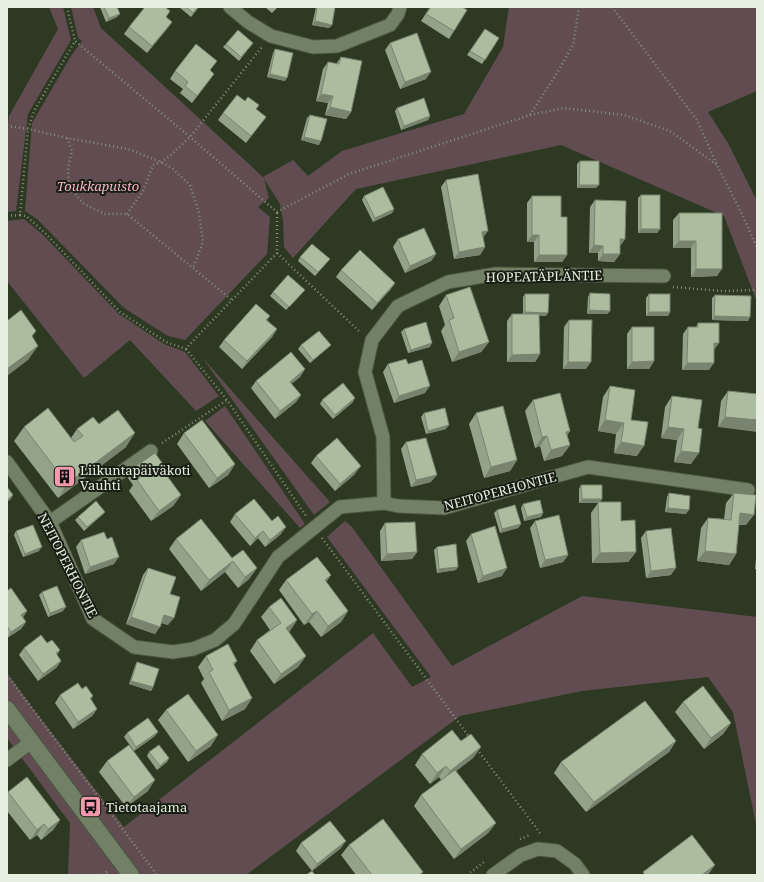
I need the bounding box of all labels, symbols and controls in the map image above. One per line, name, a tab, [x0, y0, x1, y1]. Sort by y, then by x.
park label: Toukkapuisto	[57, 177, 139, 195]
street label: HOPEATÄPLÄNTIE	[486, 266, 602, 286]
place label: Liikuntapäiväkoti Vauhti	[80, 461, 190, 494]
building icon: Liikuntapäiväkoti Vauhti	[51, 464, 77, 490]
street label: NEITOPERHONTIE	[442, 467, 558, 515]
street label: NEITOPERHONTIE	[34, 510, 102, 620]
bus stop icon: Tietotaajama	[78, 794, 104, 820]
place label: Tietotaajama	[106, 798, 187, 816]

